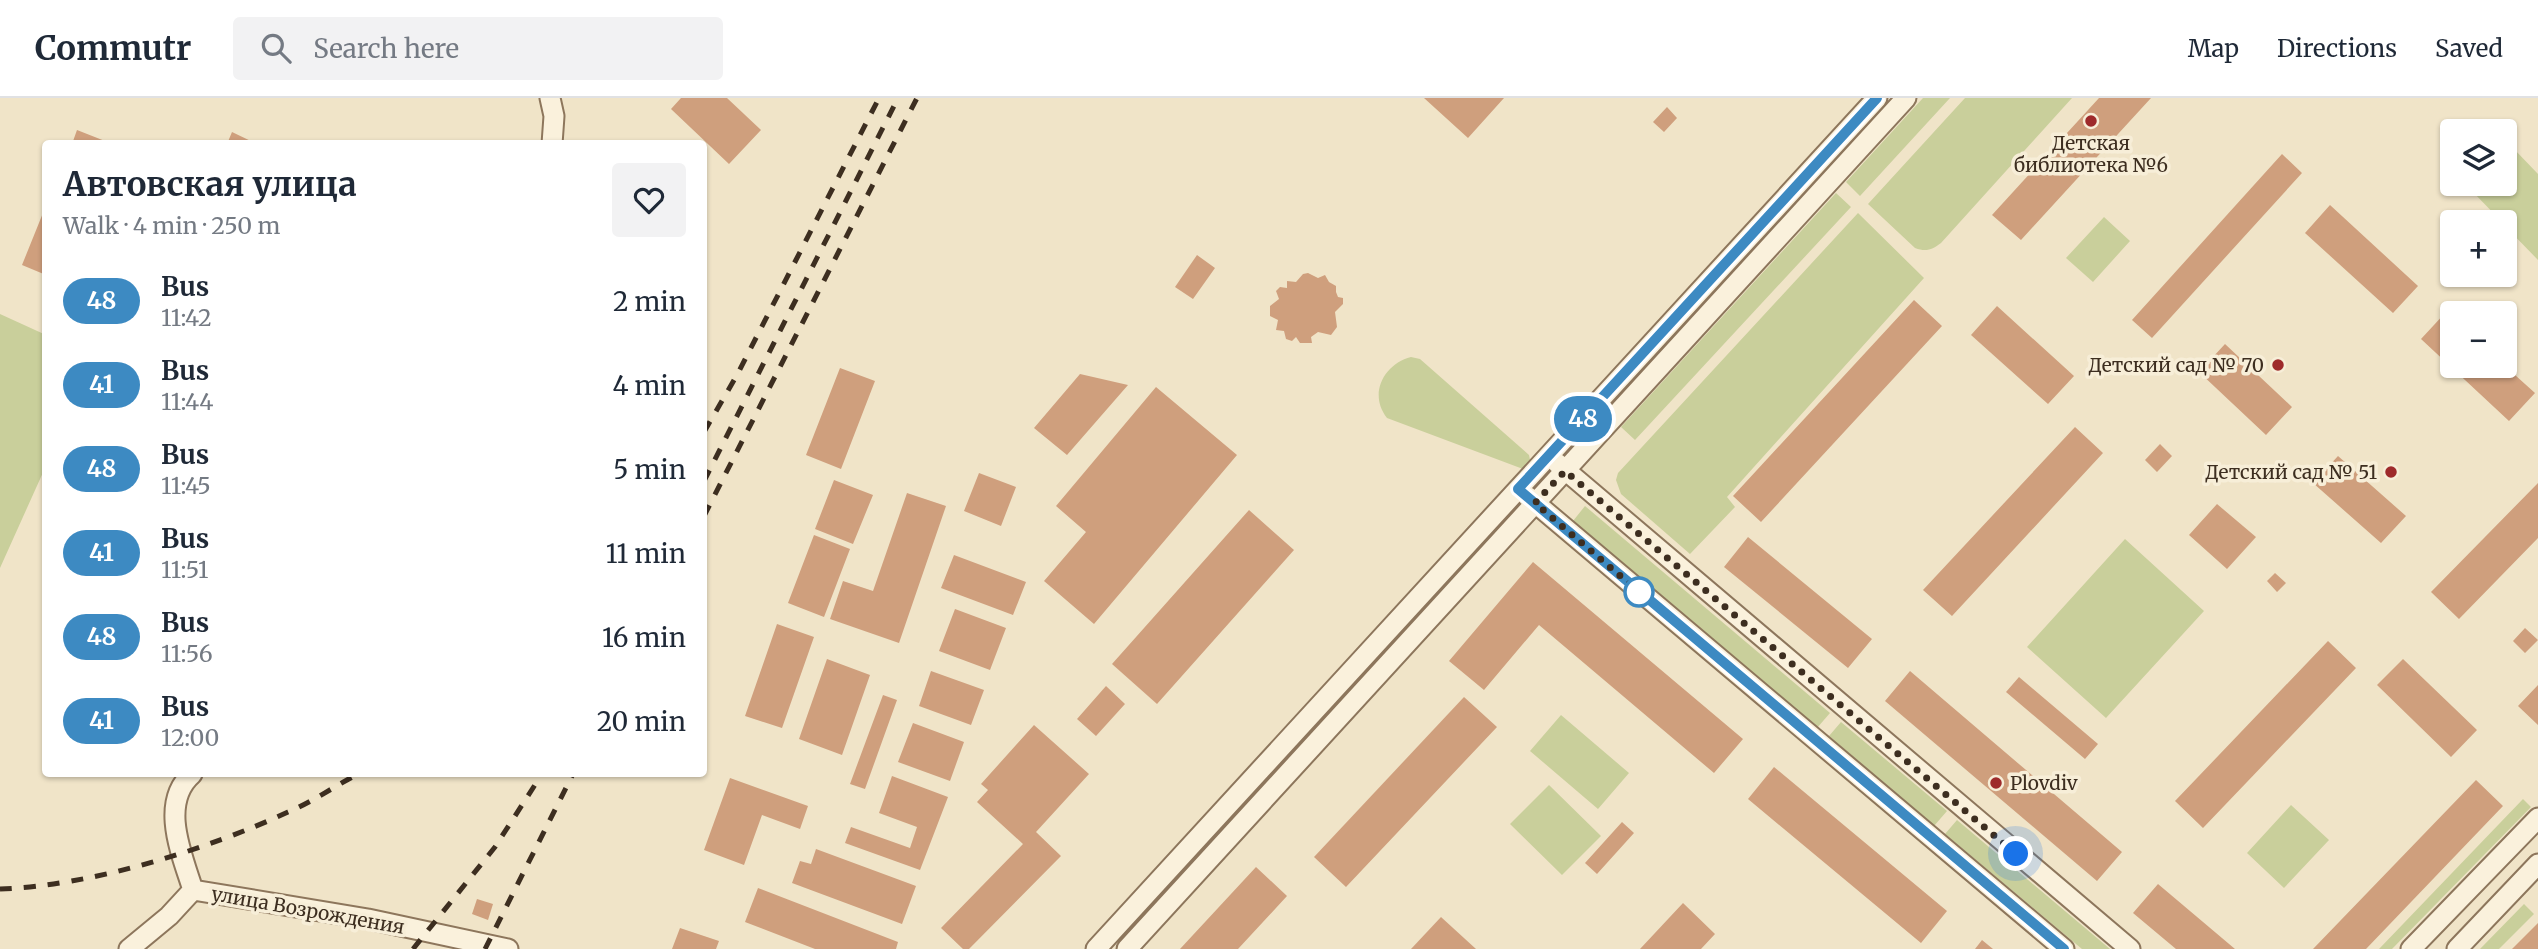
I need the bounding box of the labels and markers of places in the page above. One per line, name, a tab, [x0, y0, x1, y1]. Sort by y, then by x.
marker: Детская библиотека №6	[2083, 113, 2099, 129]
place label: Детская библиотека №6	[2014, 131, 2168, 177]
place label: Детский сад № 70	[2089, 353, 2264, 377]
marker: Детский сад № 70	[2270, 357, 2286, 373]
place label: Детский сад № 51	[2205, 460, 2377, 484]
marker: Детский сад № 51	[2383, 464, 2399, 480]
unlabelled marker	[1624, 577, 1654, 607]
place label: Plovdiv	[2010, 771, 2078, 795]
marker: Plovdiv	[1988, 775, 2004, 791]

